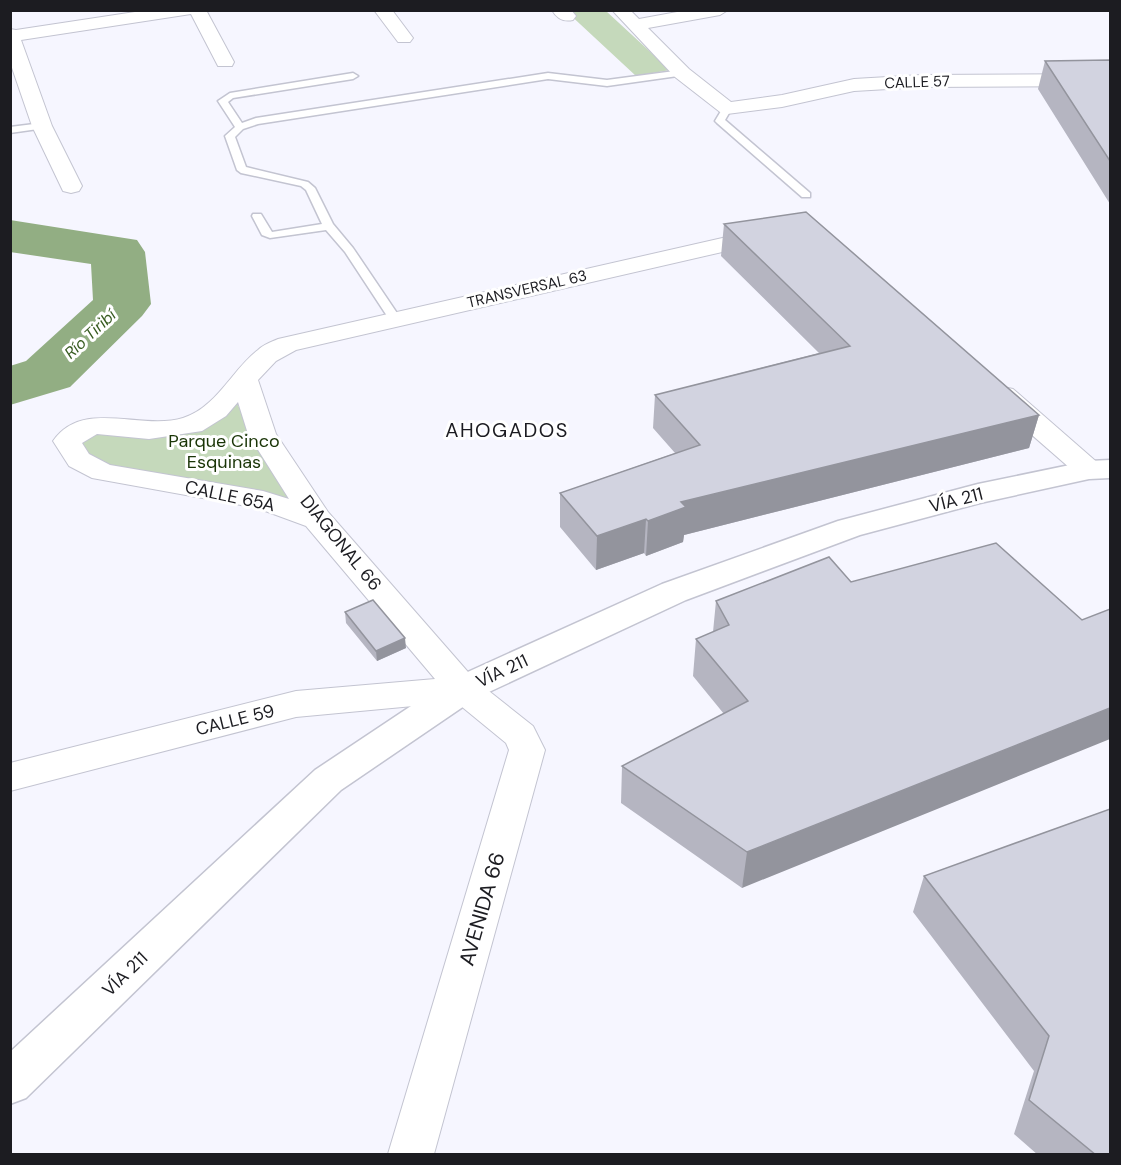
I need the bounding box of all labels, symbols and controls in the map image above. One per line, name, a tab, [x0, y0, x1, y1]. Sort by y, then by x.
street label: CALLE 57	[884, 71, 950, 93]
street label: TRANSVERSAL 63	[465, 265, 589, 313]
water label: Río Tiribí	[60, 304, 121, 363]
district label: AHOGADOS	[445, 417, 569, 443]
park label: Parque Cinco Esquinas	[168, 429, 280, 474]
street label: CALLE 65A	[183, 475, 277, 517]
street label: VÍA 211	[927, 482, 985, 518]
street label: DIAGONAL 66	[295, 490, 387, 596]
street label: VÍA 211	[472, 649, 532, 693]
street label: CALLE 59	[193, 699, 277, 741]
street label: AVENIDA 66	[452, 849, 512, 969]
street label: VÍA 211	[97, 946, 153, 1002]

